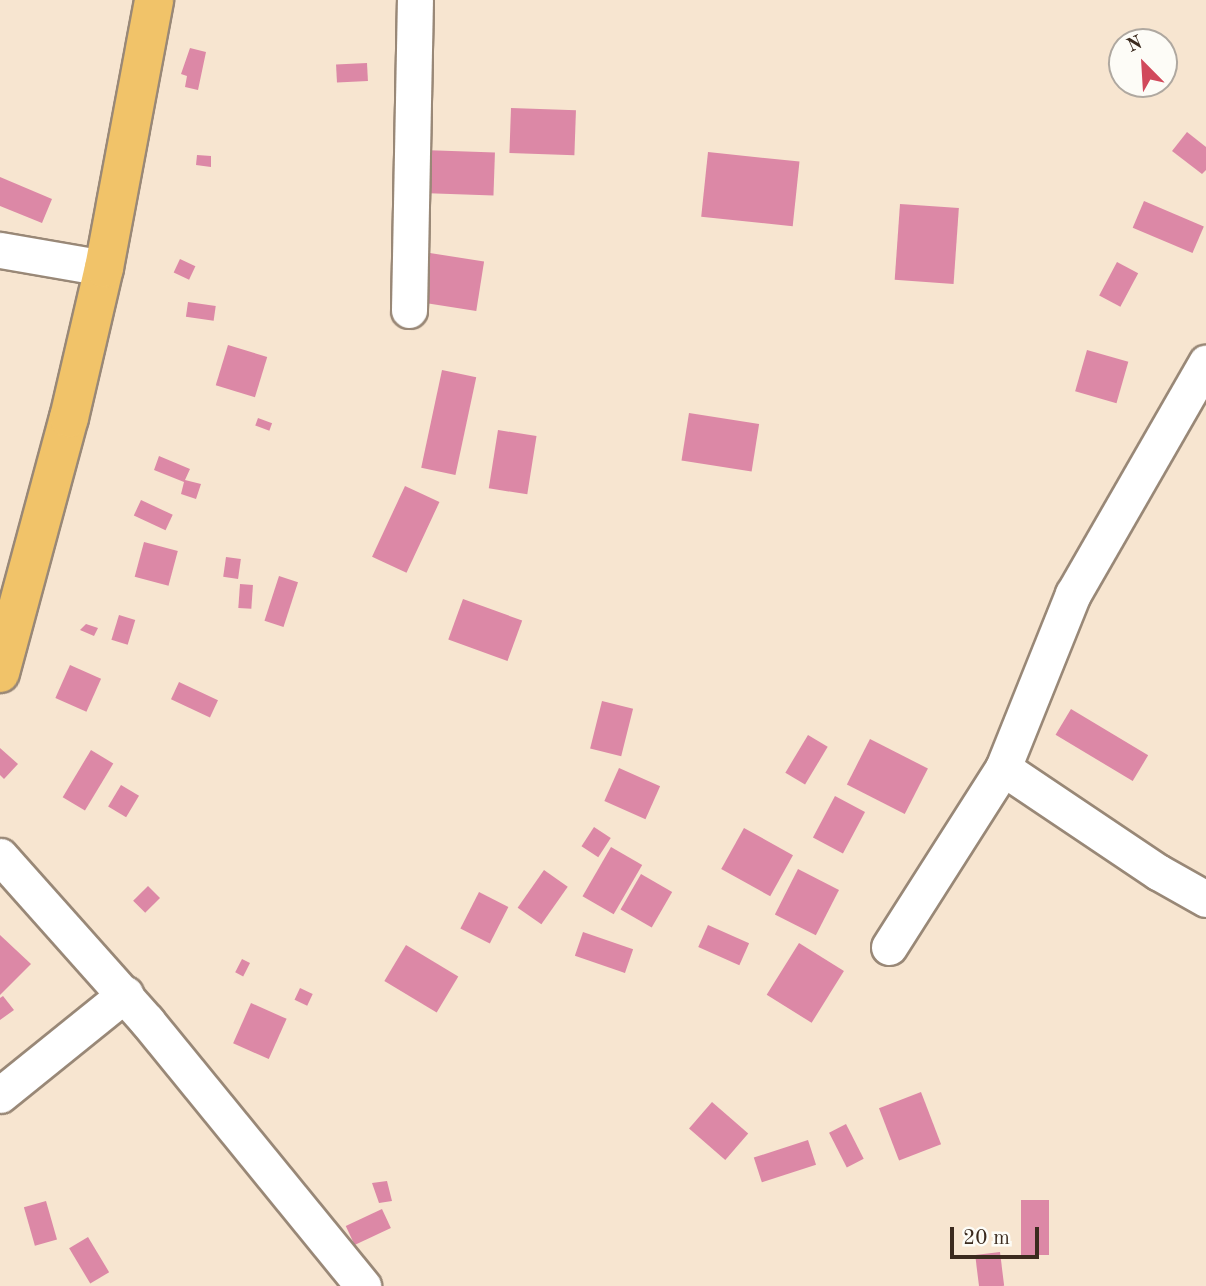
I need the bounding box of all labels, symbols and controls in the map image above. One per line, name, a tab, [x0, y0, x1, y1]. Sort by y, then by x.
north arrow	[1108, 28, 1178, 98]
text: N	[1125, 34, 1146, 57]
scale bar	[954, 1212, 1043, 1256]
text: 20 m	[963, 1228, 1010, 1249]

